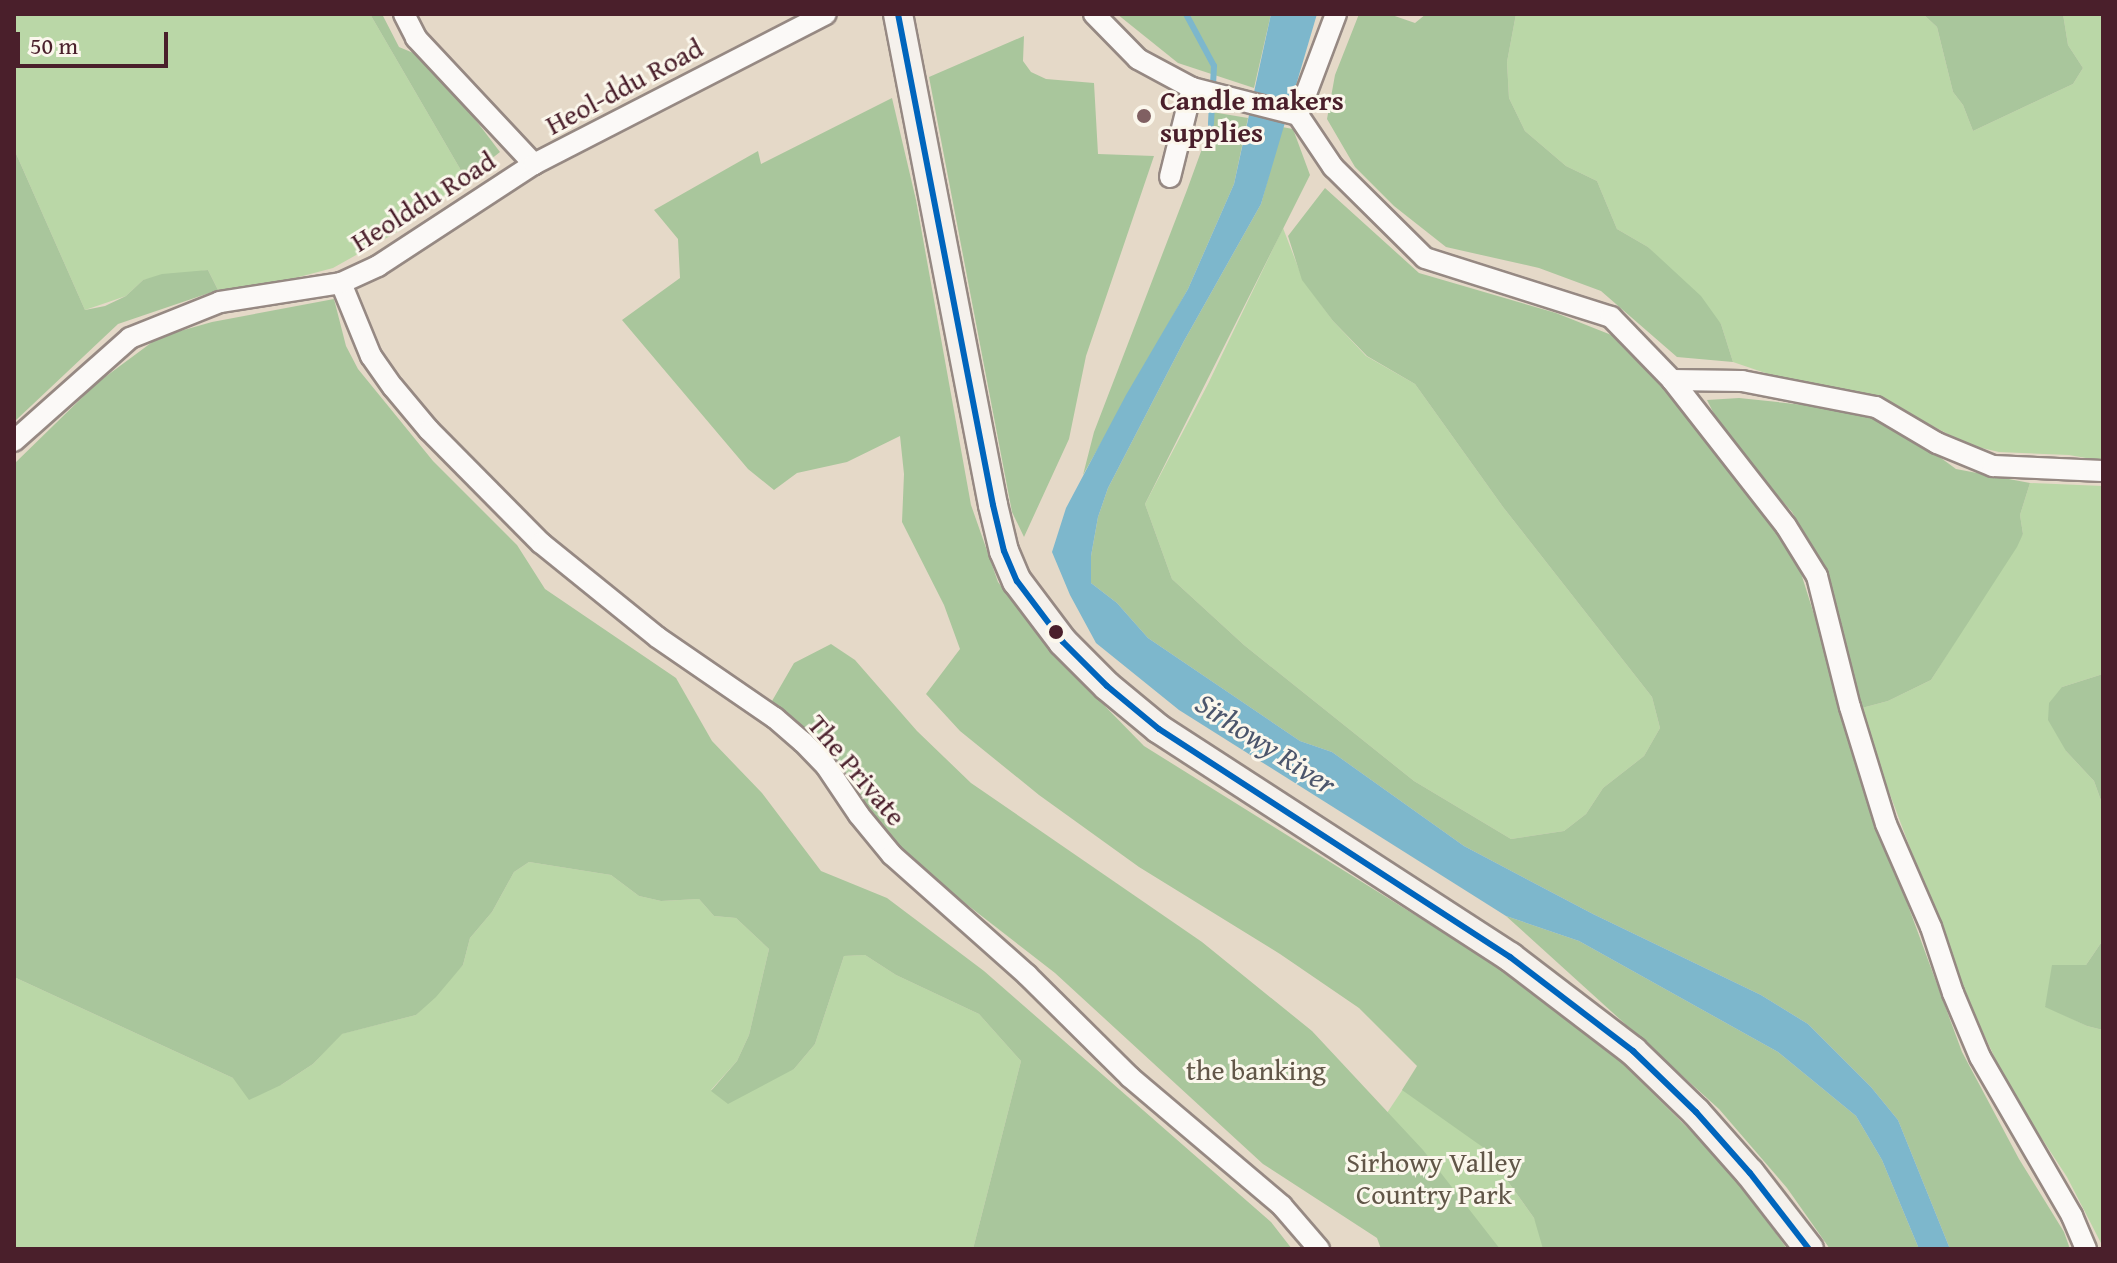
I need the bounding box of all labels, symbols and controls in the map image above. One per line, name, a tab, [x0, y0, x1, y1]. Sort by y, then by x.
scale bar	[20, 16, 172, 66]
text: 50 m	[30, 28, 78, 63]
street label: Heol-ddu Road	[540, 30, 708, 142]
place label: Candle makers supplies	[1160, 83, 1344, 149]
marker: Candle makers supplies	[1135, 107, 1153, 125]
street label: Heolddu Road	[345, 143, 501, 259]
unlabelled marker	[1048, 624, 1064, 640]
water label: Sirhowy River	[1189, 684, 1343, 802]
street label: The Private	[801, 708, 913, 832]
park label: the banking	[1186, 1053, 1326, 1087]
park label: Sirhowy Valley Country Park	[1346, 1145, 1522, 1211]

